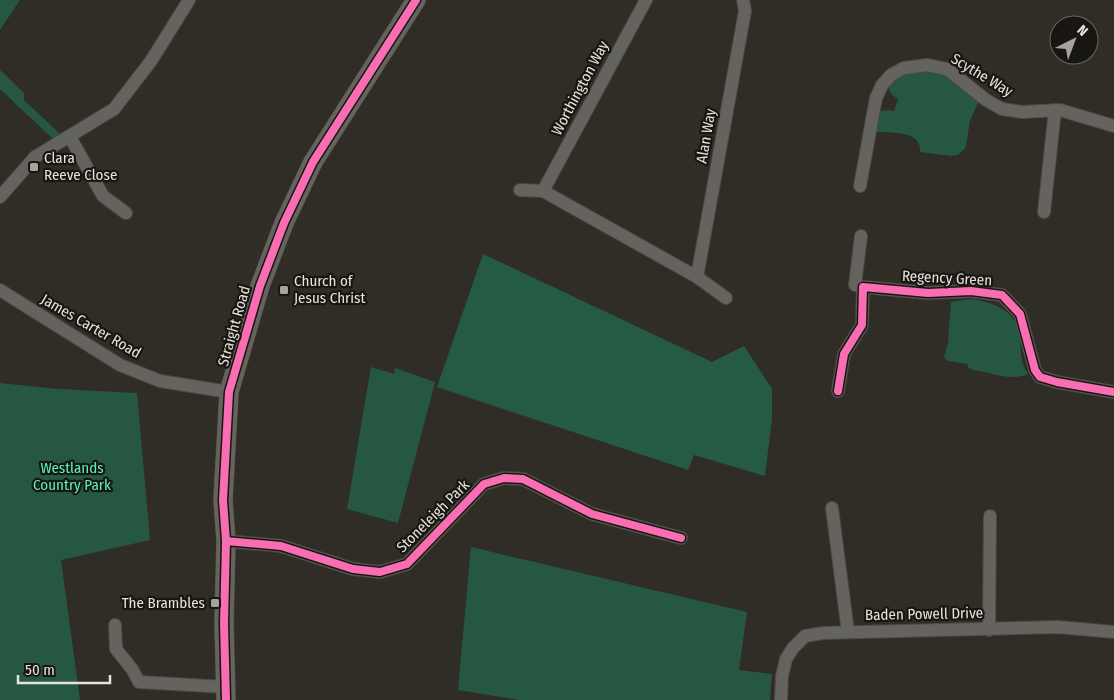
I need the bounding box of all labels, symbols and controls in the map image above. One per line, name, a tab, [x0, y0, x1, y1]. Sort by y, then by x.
north arrow	[1049, 15, 1099, 65]
text: N	[1074, 22, 1091, 40]
street label: Worthington Way	[548, 37, 613, 138]
street label: Scythe Way	[948, 50, 1016, 101]
street label: Alan Way	[692, 107, 720, 165]
place label: Clara Reeve Close	[44, 149, 117, 184]
marker: Clara Reeve Close	[28, 161, 40, 173]
street label: Regency Green	[901, 267, 993, 289]
place label: Church of Jesus Christ	[294, 272, 365, 307]
street label: Straight Road	[214, 284, 254, 368]
marker: Church of Jesus Christ	[278, 284, 290, 296]
street label: James Carter Road	[38, 290, 144, 362]
park label: Westlands Country Park	[33, 459, 111, 494]
street label: Stoneleigh Park	[393, 476, 473, 556]
place label: The Brambles	[122, 594, 205, 612]
marker: The Brambles	[209, 597, 221, 609]
street label: Baden Powell Drive	[865, 604, 983, 624]
scale bar	[18, 652, 110, 684]
text: 50 m	[25, 661, 55, 679]

